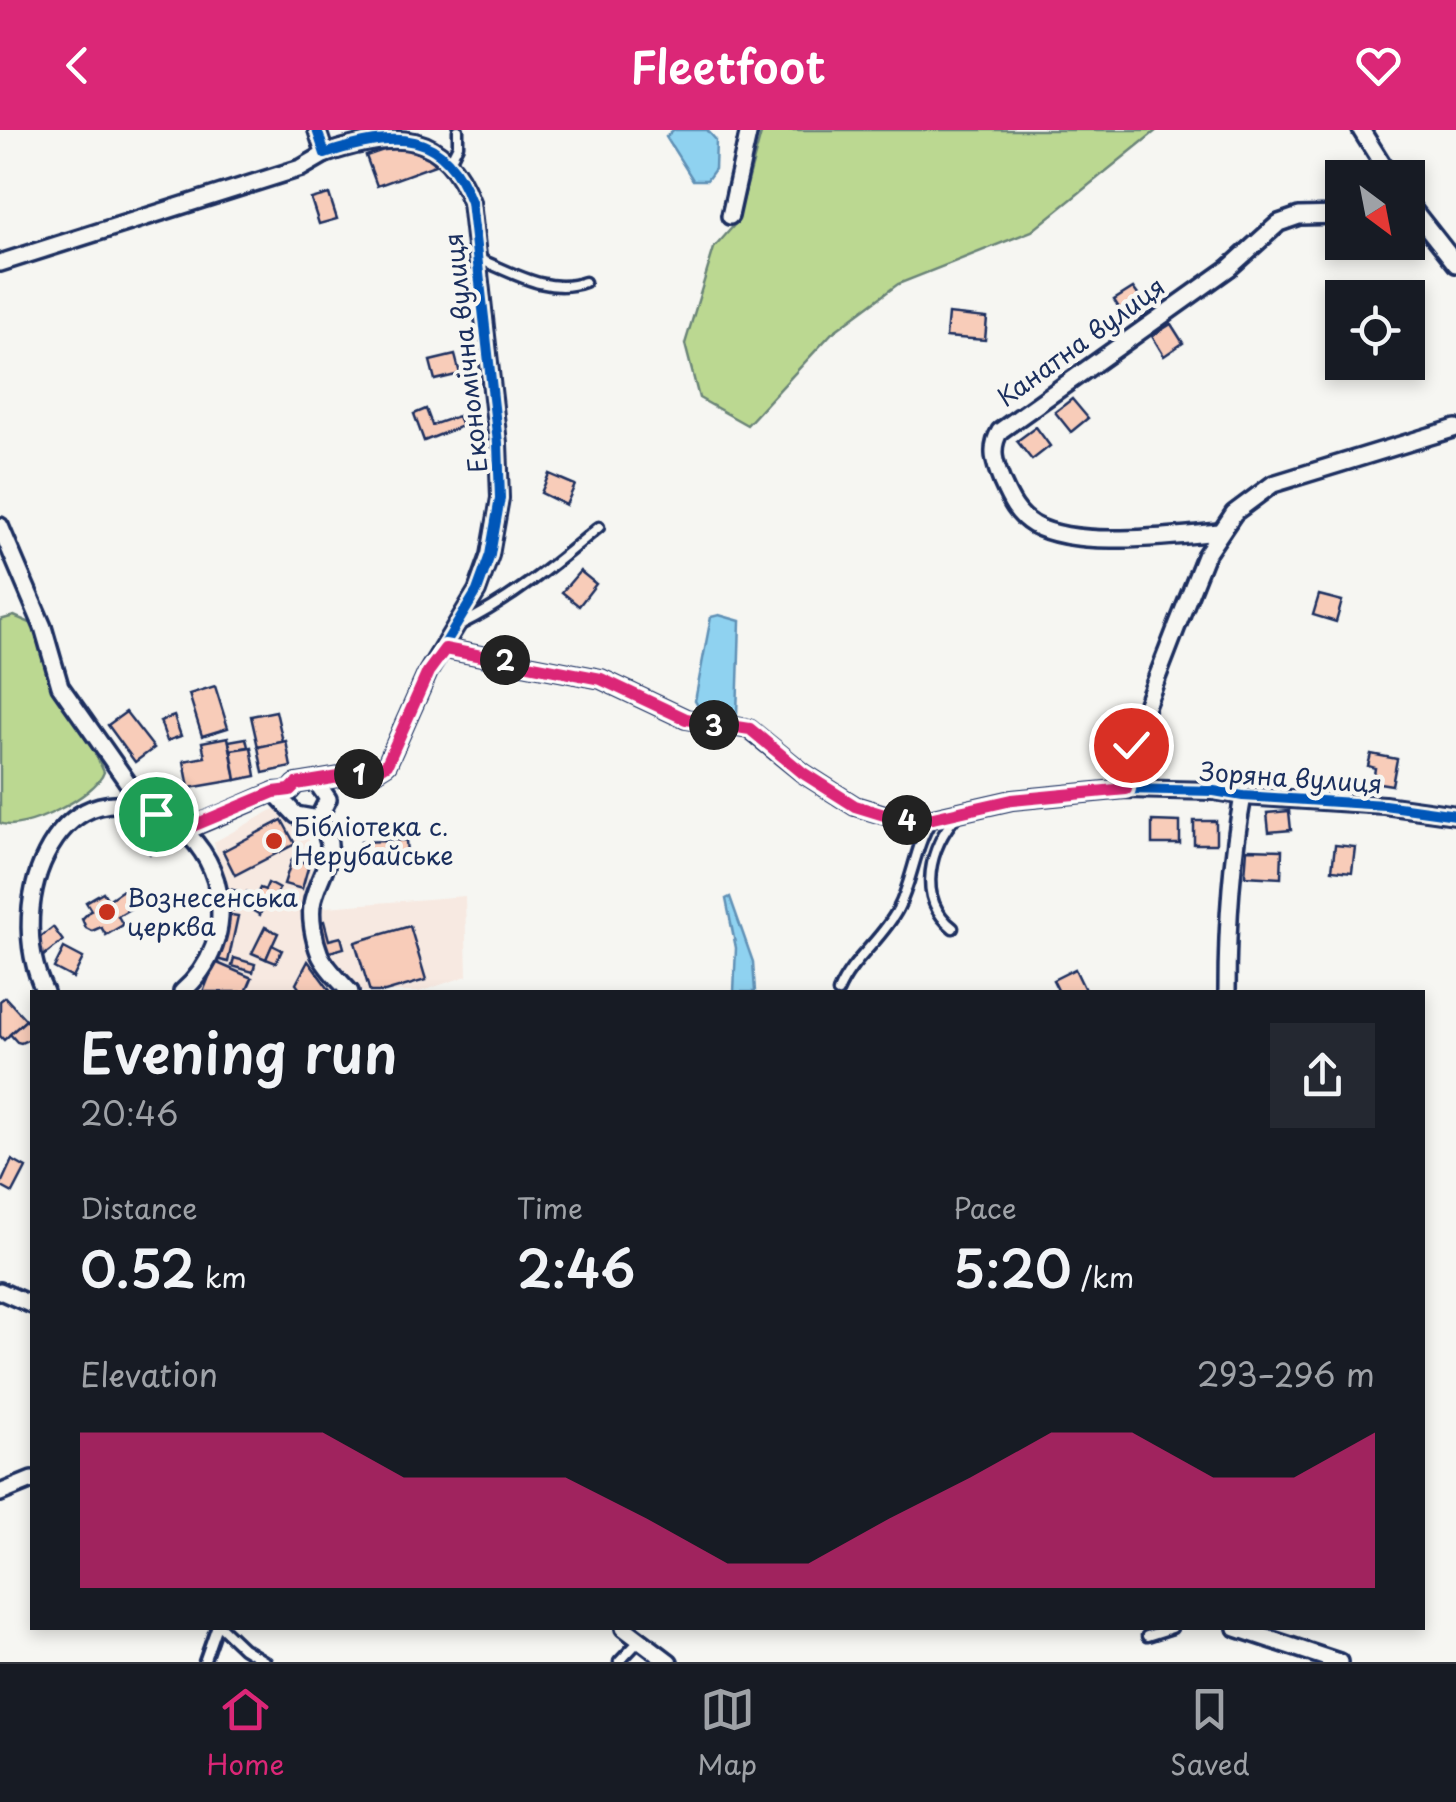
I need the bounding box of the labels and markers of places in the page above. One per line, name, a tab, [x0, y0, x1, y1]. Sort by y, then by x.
pin: 2	[480, 635, 530, 685]
pin: 3	[689, 700, 739, 750]
pin	[1089, 703, 1174, 788]
pin: 1	[334, 749, 384, 799]
pin	[114, 772, 199, 857]
pin: 4	[882, 795, 932, 845]
place label: Бібліотека с. Нерубайське	[294, 807, 453, 874]
marker: Бібліотека с. Нерубайське	[263, 830, 285, 852]
place label: Вознесенська церква	[127, 878, 298, 945]
marker: Вознесенська церква	[96, 901, 118, 923]

